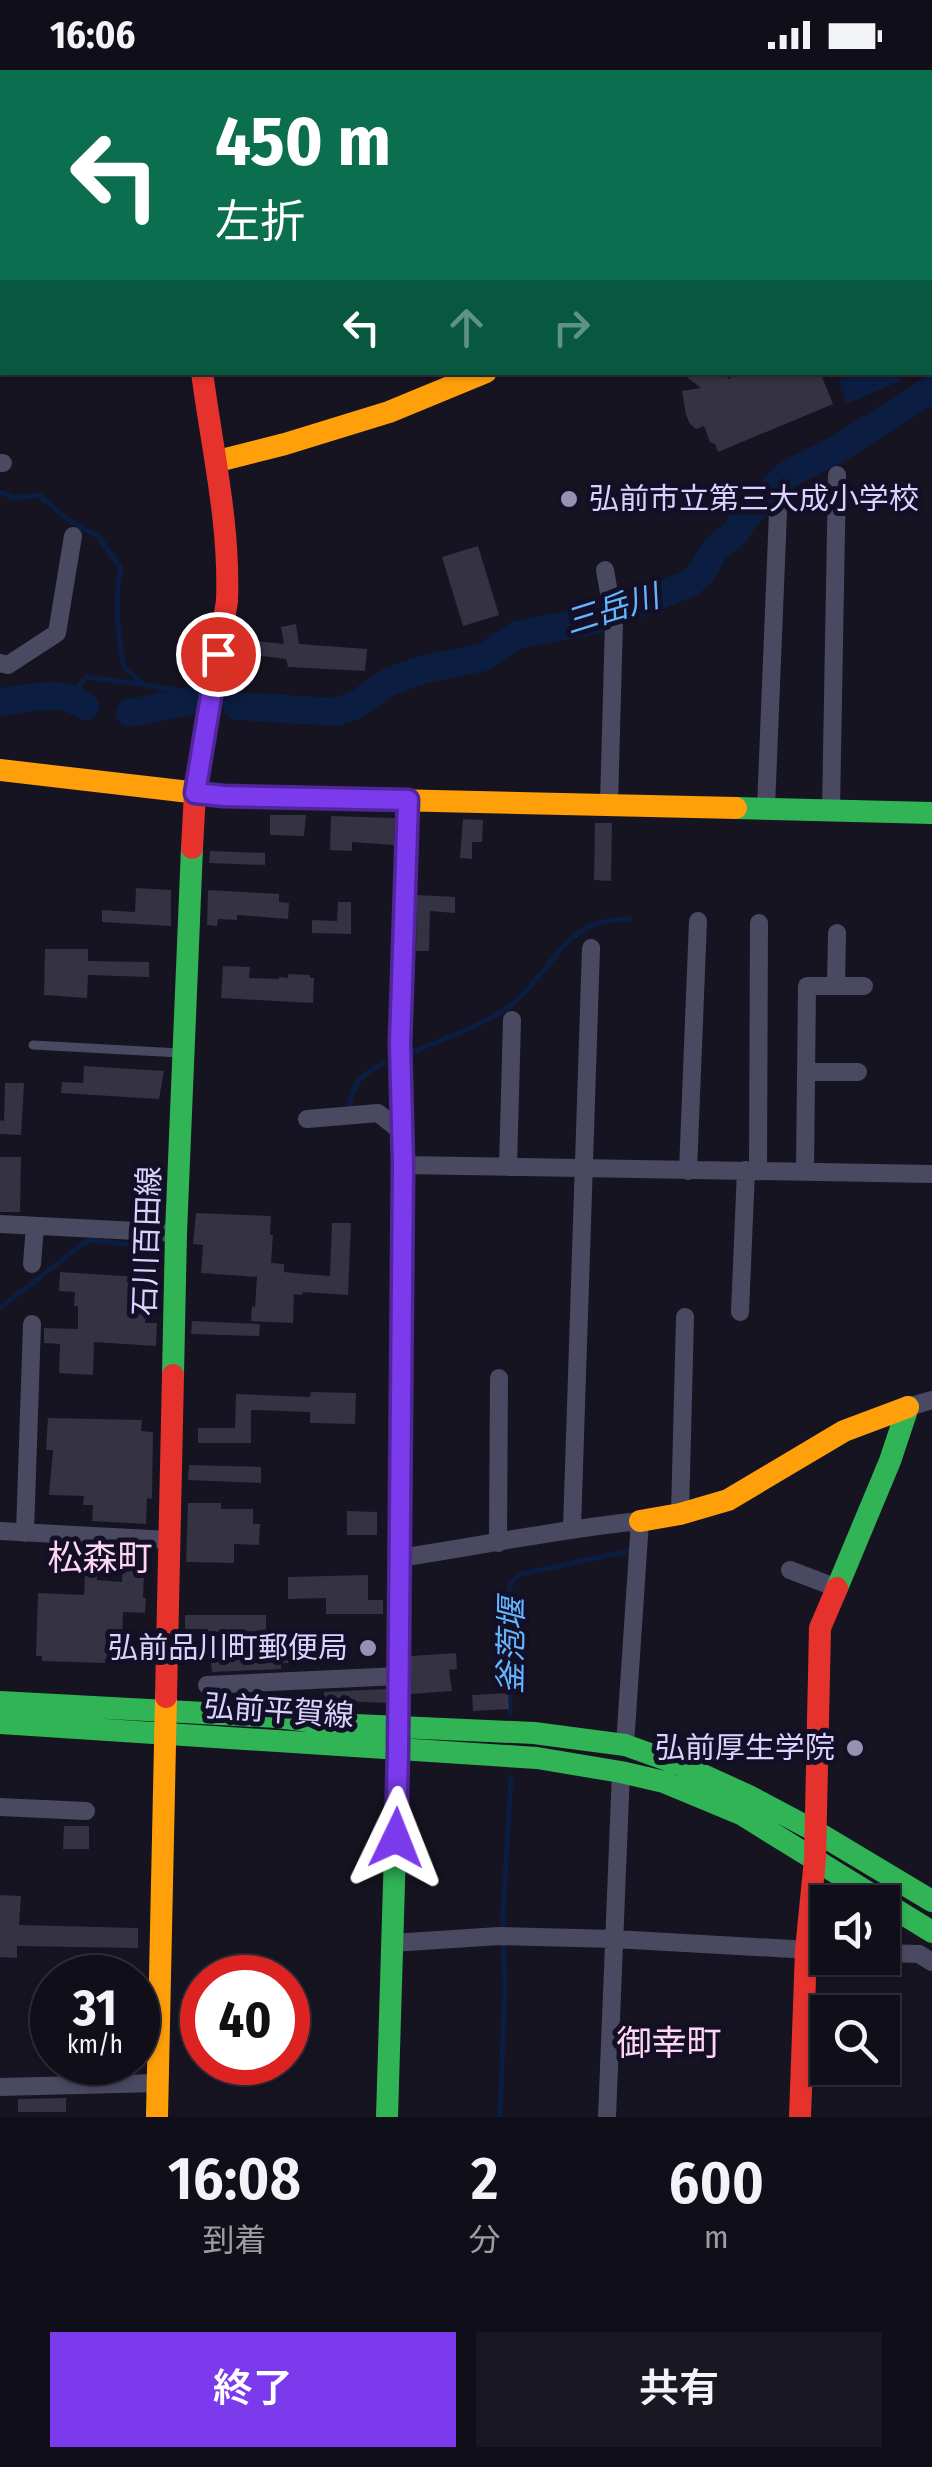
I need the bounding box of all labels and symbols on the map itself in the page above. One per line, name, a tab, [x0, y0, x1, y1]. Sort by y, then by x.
place label: 弘前市立第三大成小学校	[589, 481, 919, 517]
marker: 弘前市立第三大成小学校	[558, 488, 580, 510]
water label: 三岳川	[561, 576, 666, 641]
pin	[176, 612, 261, 697]
street label: 石川百田線	[126, 1165, 168, 1317]
district label: 松森町	[47, 1537, 153, 1579]
water label: 釜萢堰	[491, 1593, 531, 1694]
place label: 弘前品川町郵便局	[108, 1630, 348, 1666]
marker: 弘前品川町郵便局	[357, 1637, 379, 1659]
street label: 弘前平賀線	[203, 1688, 355, 1734]
place label: 弘前厚生学院	[655, 1730, 835, 1766]
marker: 弘前厚生学院	[844, 1737, 866, 1759]
position arrow	[344, 1786, 448, 1890]
speed limit sign: 40	[180, 1955, 310, 2085]
district label: 御幸町	[616, 2022, 722, 2064]

